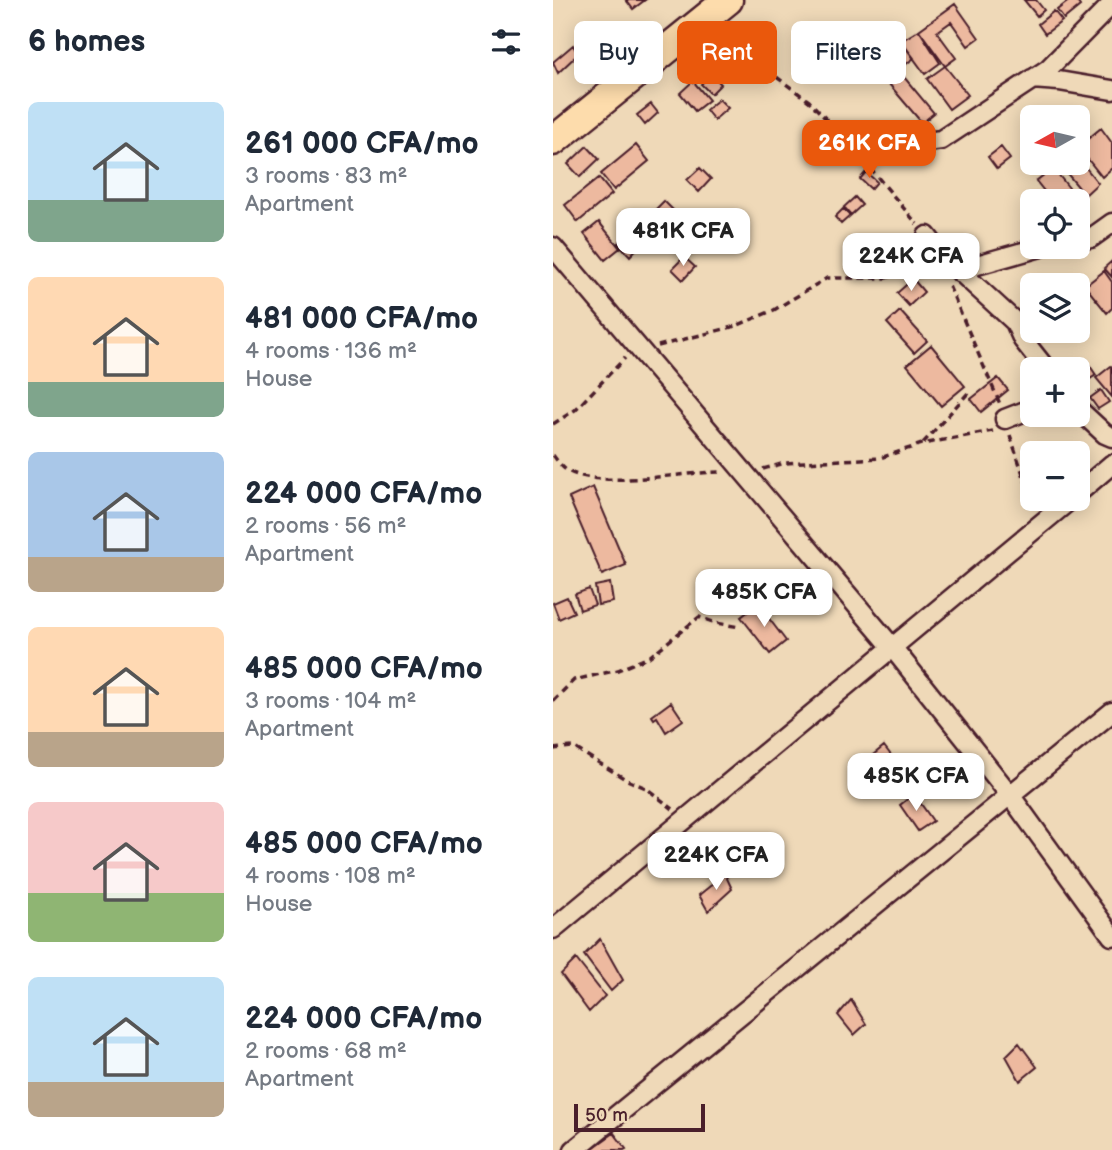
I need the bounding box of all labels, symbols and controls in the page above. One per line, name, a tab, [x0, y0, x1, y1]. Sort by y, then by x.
chip: Buy	[574, 21, 663, 84]
chip: Rent	[677, 21, 777, 84]
chip: Filters	[791, 21, 906, 84]
icon: filters	[487, 23, 525, 61]
text: 6 homes	[28, 24, 145, 60]
north arrow	[1020, 105, 1090, 175]
map controls	[1020, 105, 1090, 511]
pin: 261K CFA	[797, 120, 941, 180]
text: 261 000 CFA/mo	[245, 126, 479, 162]
text: 261K CFA	[818, 129, 920, 157]
icon: home	[84, 130, 168, 214]
text: 3 rooms · 83 m²	[245, 162, 407, 190]
button: locate	[1020, 189, 1090, 259]
text: Apartment	[245, 190, 354, 218]
pin: 481K CFA	[611, 208, 755, 268]
text: 481K CFA	[632, 217, 734, 245]
pin: 224K CFA	[839, 233, 983, 293]
text: 224K CFA	[859, 242, 963, 270]
button: layers	[1020, 273, 1090, 343]
text: 481 000 CFA/mo	[245, 301, 478, 337]
icon: home	[84, 305, 168, 389]
text: 4 rooms · 136 m²	[245, 337, 417, 365]
button: +	[1020, 357, 1090, 427]
text: House	[245, 365, 312, 393]
button: −	[1020, 441, 1090, 511]
text: 224 000 CFA/mo	[245, 476, 482, 512]
icon: home	[84, 480, 168, 564]
text: 2 rooms · 56 m²	[245, 512, 407, 540]
text: Apartment	[245, 540, 354, 568]
pin: 485K CFA	[692, 570, 836, 629]
text: 485K CFA	[711, 578, 817, 606]
text: 485 000 CFA/mo	[245, 651, 483, 687]
icon: home	[84, 655, 168, 739]
text: 3 rooms · 104 m²	[245, 687, 416, 715]
text: Apartment	[245, 715, 354, 743]
pin: 485K CFA	[844, 754, 988, 813]
text: 485K CFA	[863, 762, 969, 790]
text: 485 000 CFA/mo	[245, 826, 483, 862]
icon: home	[84, 830, 168, 914]
pin: 224K CFA	[644, 832, 788, 892]
text: 224K CFA	[664, 841, 768, 869]
text: 4 rooms · 108 m²	[245, 862, 416, 890]
text: House	[245, 890, 312, 918]
text: 224 000 CFA/mo	[245, 1001, 482, 1037]
icon: home	[84, 1005, 168, 1089]
text: 2 rooms · 68 m²	[245, 1037, 407, 1065]
text: Apartment	[245, 1065, 354, 1093]
scale bar	[574, 1101, 705, 1133]
text: 50 m	[585, 1104, 628, 1127]

